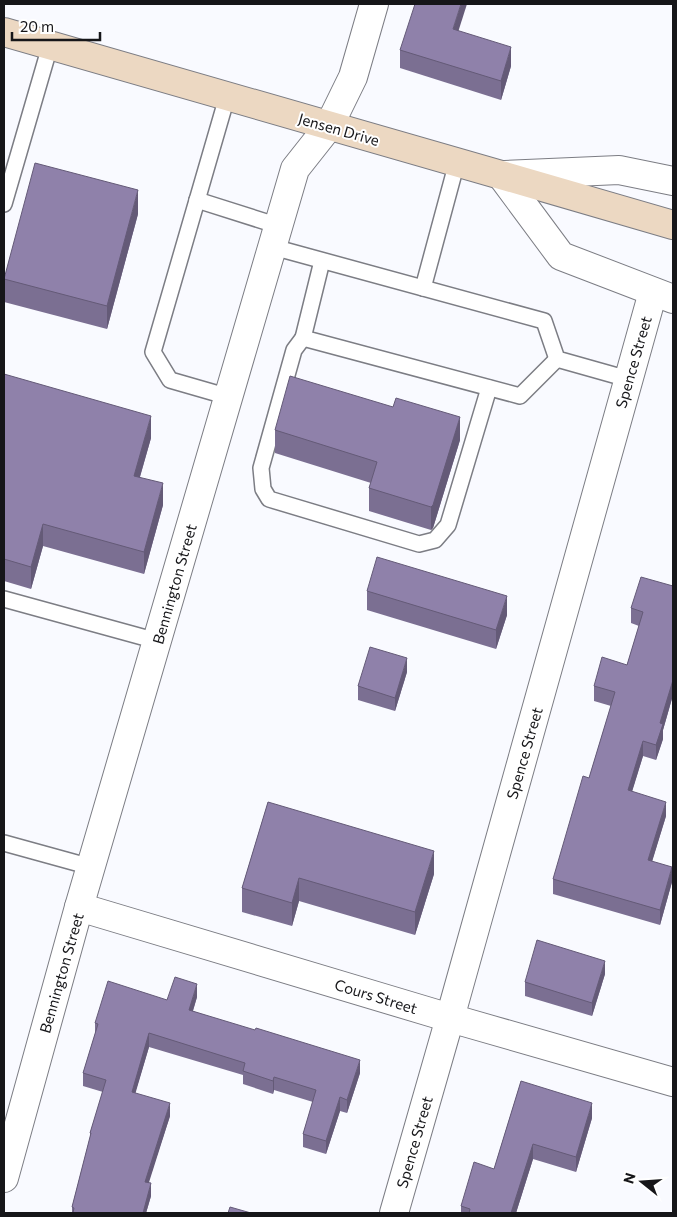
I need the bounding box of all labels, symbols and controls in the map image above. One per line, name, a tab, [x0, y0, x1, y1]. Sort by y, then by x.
scale bar	[12, 10, 100, 42]
text: 20 m	[20, 17, 54, 35]
street label: Jensen Drive	[296, 109, 382, 149]
street label: Spence Street	[611, 314, 655, 410]
street label: Bennington Street	[148, 522, 200, 646]
street label: Spence Street	[502, 705, 546, 801]
street label: Bennington Street	[35, 911, 87, 1035]
street label: Cours Street	[333, 975, 419, 1017]
street label: Spence Street	[392, 1094, 436, 1190]
north arrow	[617, 1157, 667, 1207]
text: N	[619, 1171, 639, 1186]

